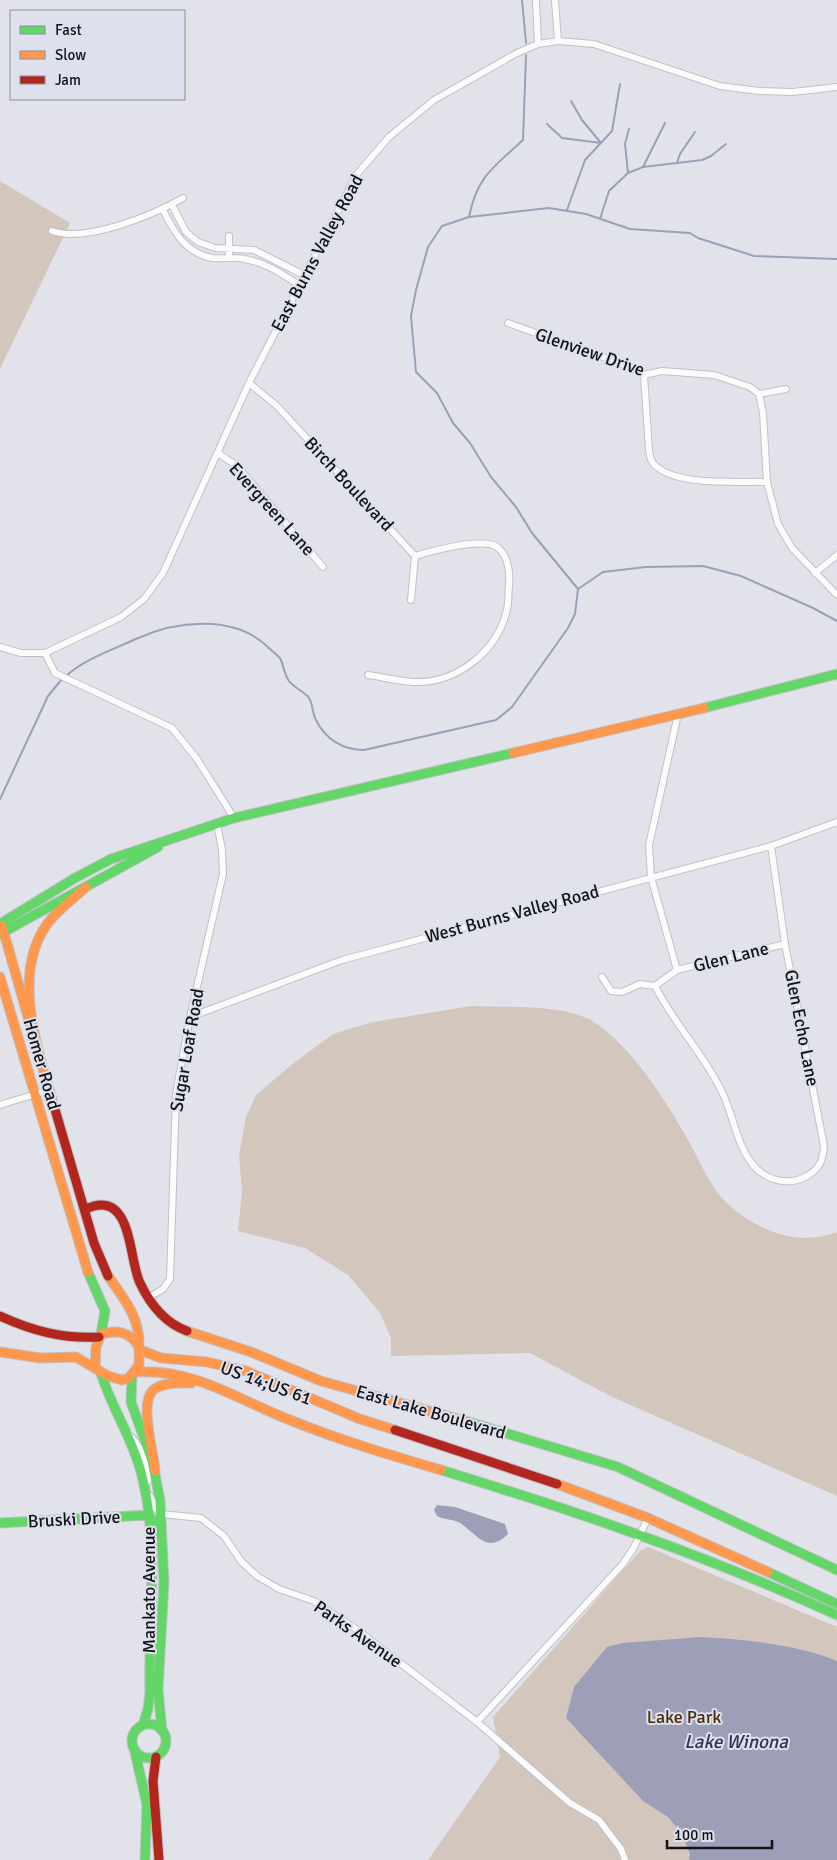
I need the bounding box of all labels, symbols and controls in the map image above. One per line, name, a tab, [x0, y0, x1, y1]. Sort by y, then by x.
legend	[10, 10, 185, 100]
text: Fast	[55, 21, 82, 39]
text: Slow	[55, 46, 86, 64]
text: Jam	[55, 71, 81, 89]
street label: East Burns Valley Road	[266, 171, 368, 335]
street label: Glenview Drive	[532, 323, 648, 381]
street label: Birch Boulevard	[299, 432, 399, 536]
street label: Evergreen Lane	[224, 458, 320, 560]
street label: West Burns Valley Road	[423, 880, 601, 948]
street label: Glen Lane	[691, 937, 771, 977]
street label: Glen Echo Lane	[780, 968, 824, 1088]
street label: Sugar Loaf Road	[165, 987, 209, 1113]
street label: Homer Road	[18, 1016, 66, 1112]
street label: US 14;US 61	[217, 1356, 315, 1410]
street label: East Lake Boulevard	[354, 1380, 508, 1444]
street label: Bruski Drive	[27, 1506, 121, 1532]
street label: Mankato Avenue	[138, 1526, 160, 1654]
street label: Parks Avenue	[310, 1596, 406, 1672]
park label: Lake Park	[647, 1706, 721, 1728]
water label: Lake Winona	[684, 1730, 789, 1754]
scale bar	[667, 1818, 772, 1850]
text: 100 m	[674, 1826, 714, 1844]

